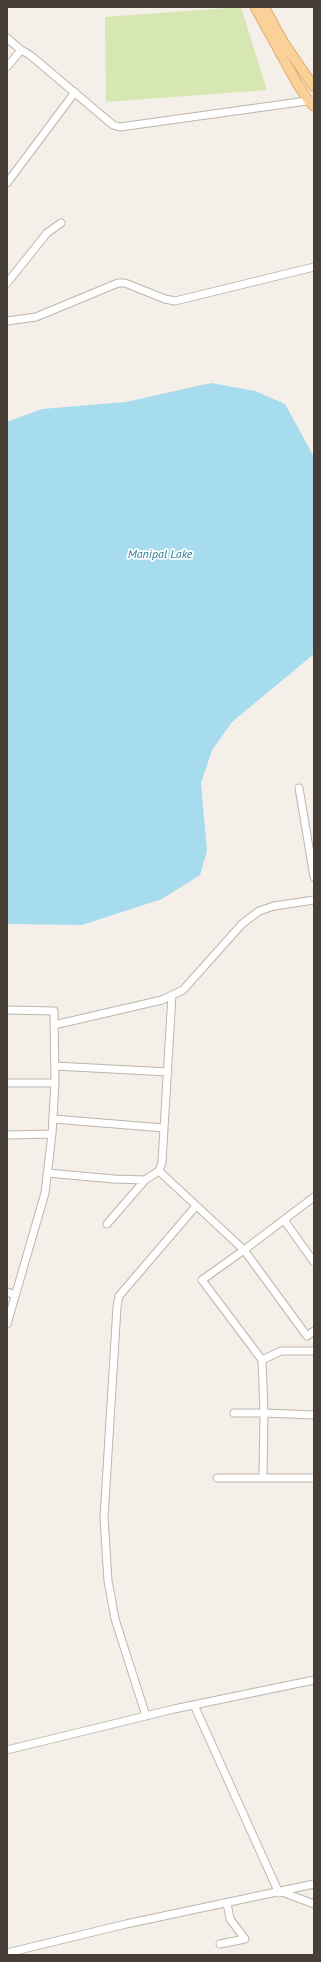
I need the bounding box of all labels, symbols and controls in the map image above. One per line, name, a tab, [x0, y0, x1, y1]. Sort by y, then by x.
water label: Manipal Lake	[128, 548, 192, 562]

